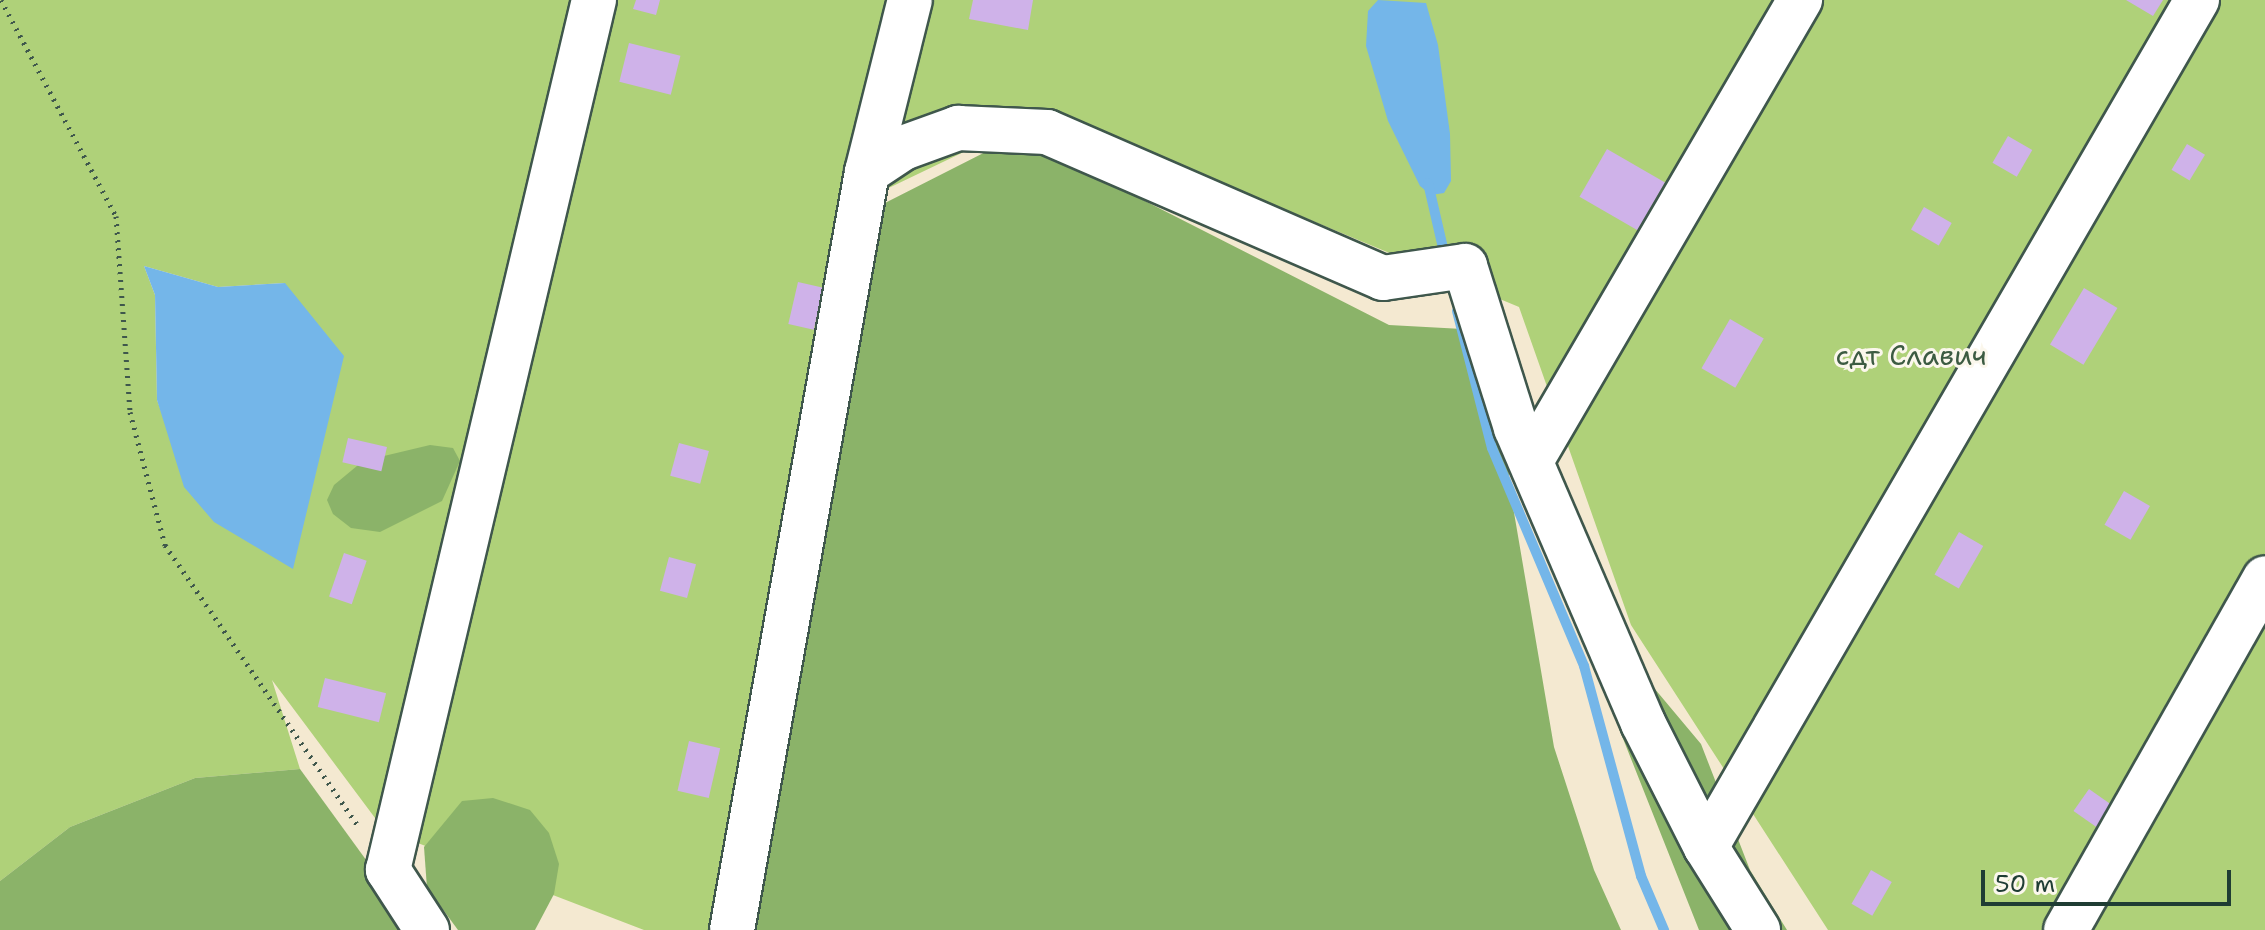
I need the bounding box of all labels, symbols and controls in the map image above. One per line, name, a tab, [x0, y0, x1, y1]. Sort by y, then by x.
park label: сдт Славич	[1835, 338, 1987, 372]
scale bar	[1985, 854, 2235, 904]
text: 50 m	[1995, 868, 2055, 900]

